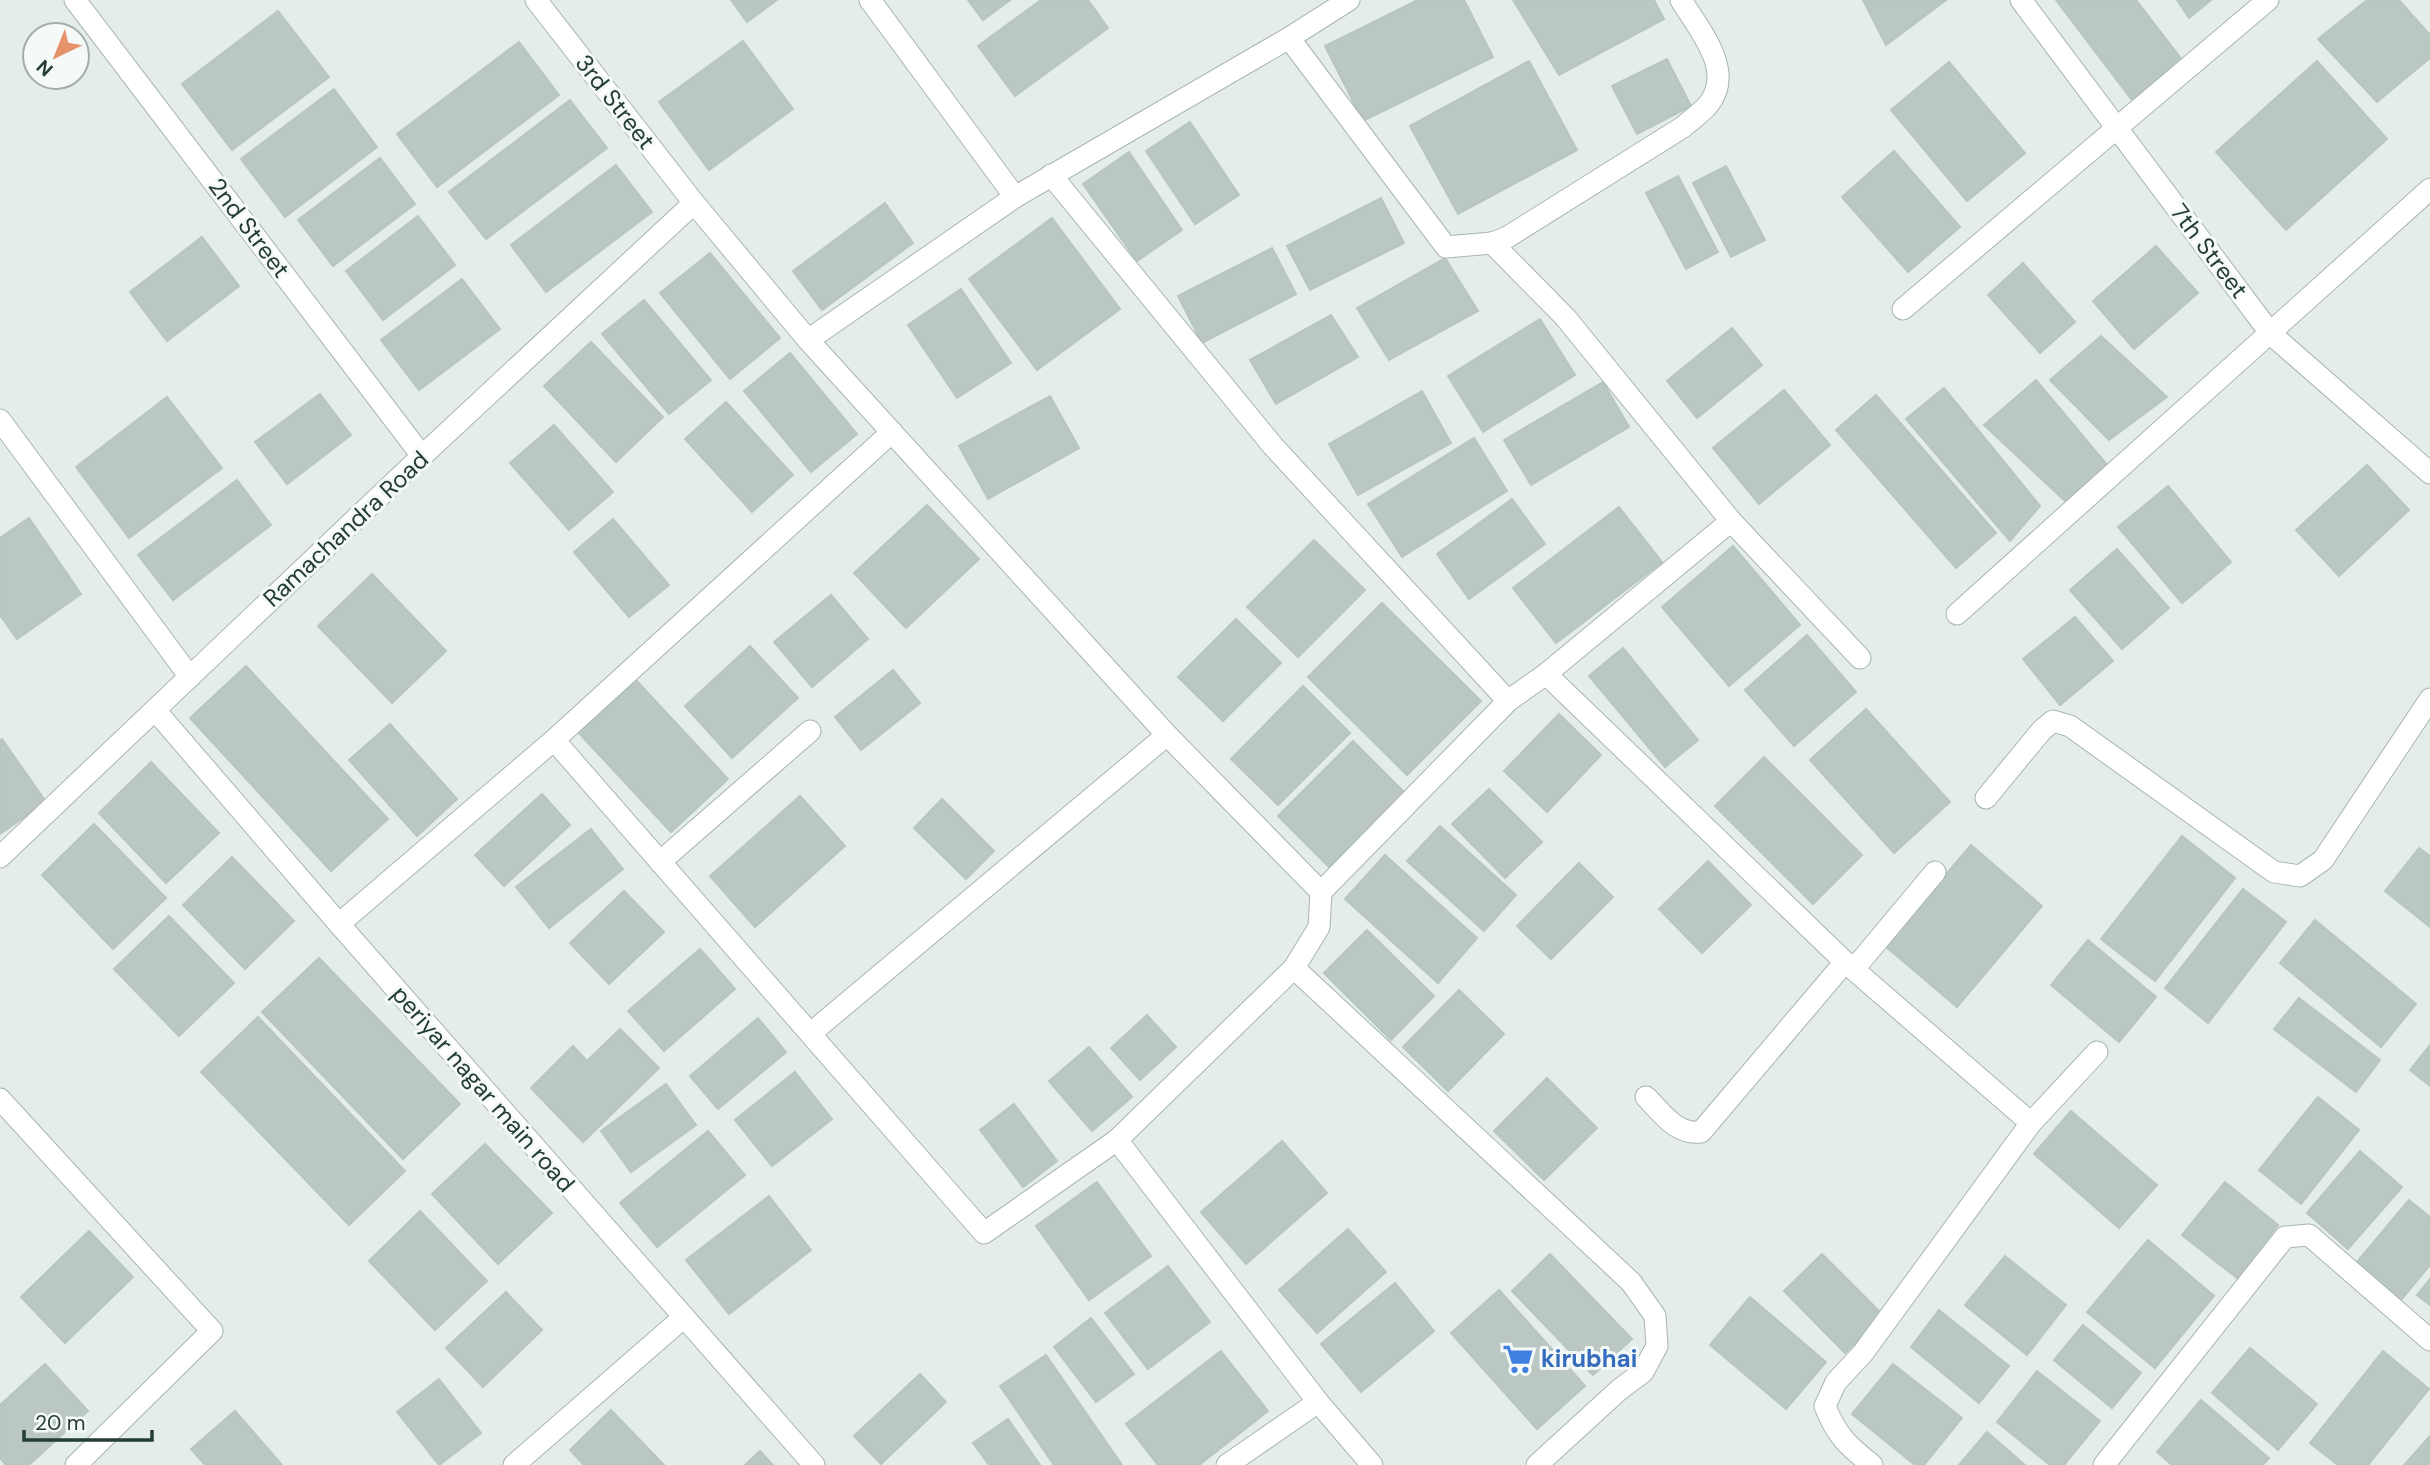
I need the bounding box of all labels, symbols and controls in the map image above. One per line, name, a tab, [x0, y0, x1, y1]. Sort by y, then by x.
north arrow	[21, 21, 91, 91]
street label: 3rd Street	[569, 48, 662, 155]
text: N	[31, 54, 58, 82]
street label: 2nd Street	[202, 172, 297, 284]
street label: 7th Street	[2164, 197, 2255, 304]
street label: Ramachandra Road	[256, 444, 435, 613]
street label: periyar nagar main road	[385, 979, 582, 1198]
supermarket icon: kirubhai	[1501, 1342, 1535, 1376]
place label: kirubhai	[1541, 1343, 1637, 1374]
scale bar	[24, 1398, 152, 1442]
text: 20 m	[35, 1409, 86, 1437]

